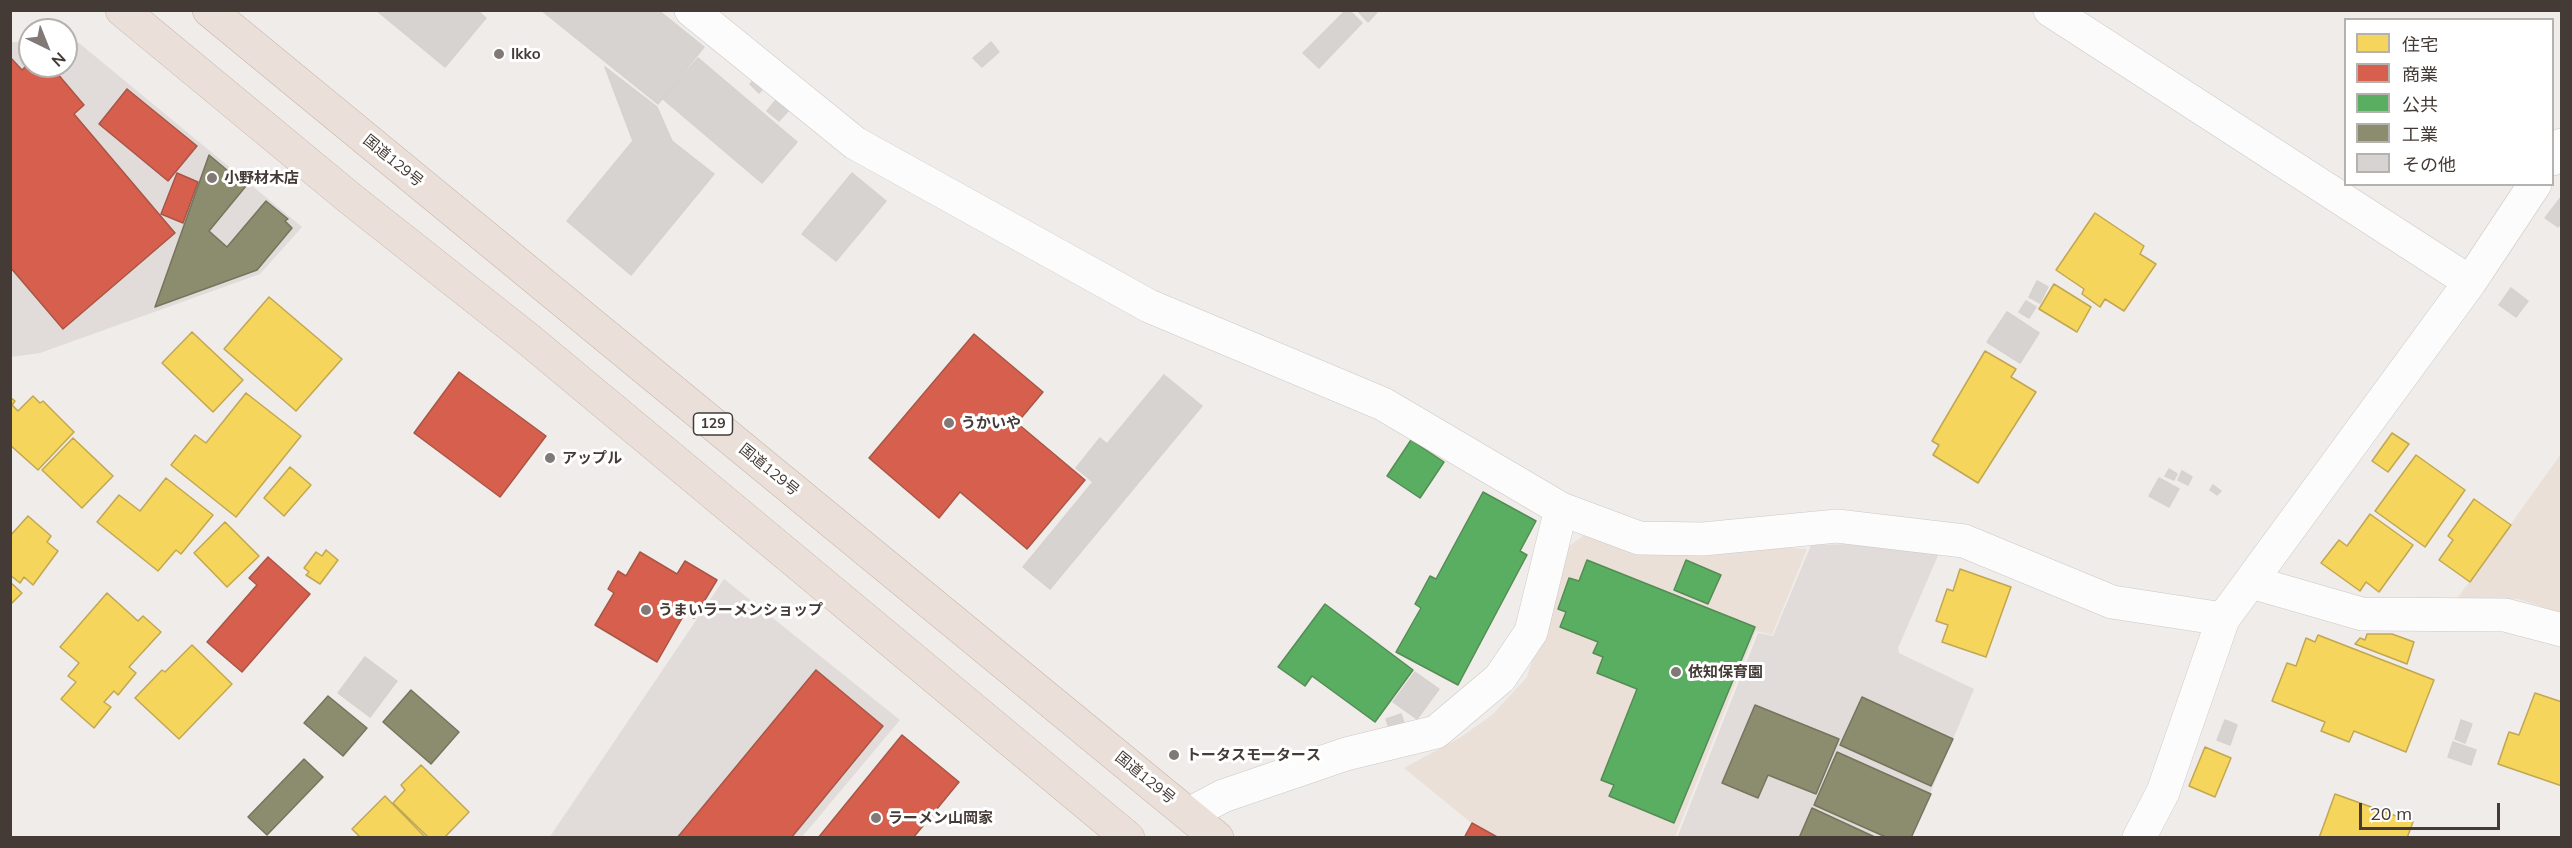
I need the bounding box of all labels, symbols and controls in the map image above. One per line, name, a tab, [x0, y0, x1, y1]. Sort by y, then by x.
north arrow	[18, 18, 78, 78]
legend	[2344, 18, 2554, 186]
text: 住宅	[2402, 33, 2438, 56]
place label: Ikko	[511, 45, 541, 63]
marker: Ikko	[492, 47, 506, 61]
text: N	[48, 48, 70, 71]
text: 商業	[2402, 63, 2438, 86]
text: 公共	[2402, 93, 2438, 116]
text: 工業	[2402, 123, 2438, 146]
street label: 国道129号	[359, 131, 427, 191]
text: その他	[2402, 153, 2456, 176]
place label: 小野材木店	[224, 169, 299, 187]
marker: 小野材木店	[205, 171, 219, 185]
road number: 129	[694, 413, 732, 435]
place label: うかいや	[961, 414, 1021, 432]
marker: うかいや	[942, 416, 956, 430]
street label: 国道129号	[735, 440, 803, 500]
place label: アップル	[562, 449, 622, 467]
marker: アップル	[543, 451, 557, 465]
place label: うまいラーメンショップ	[658, 601, 823, 619]
marker: うまいラーメンショップ	[639, 603, 653, 617]
place label: 依知保育園	[1688, 663, 1763, 681]
marker: 依知保育園	[1669, 665, 1683, 679]
place label: トータスモータース	[1186, 746, 1321, 764]
street label: 国道129号	[1111, 748, 1179, 808]
marker: トータスモータース	[1167, 748, 1181, 762]
scale bar	[2362, 791, 2503, 829]
text: 20 m	[2370, 802, 2412, 825]
place label: ラーメン山岡家	[888, 809, 993, 827]
marker: ラーメン山岡家	[869, 811, 883, 825]

